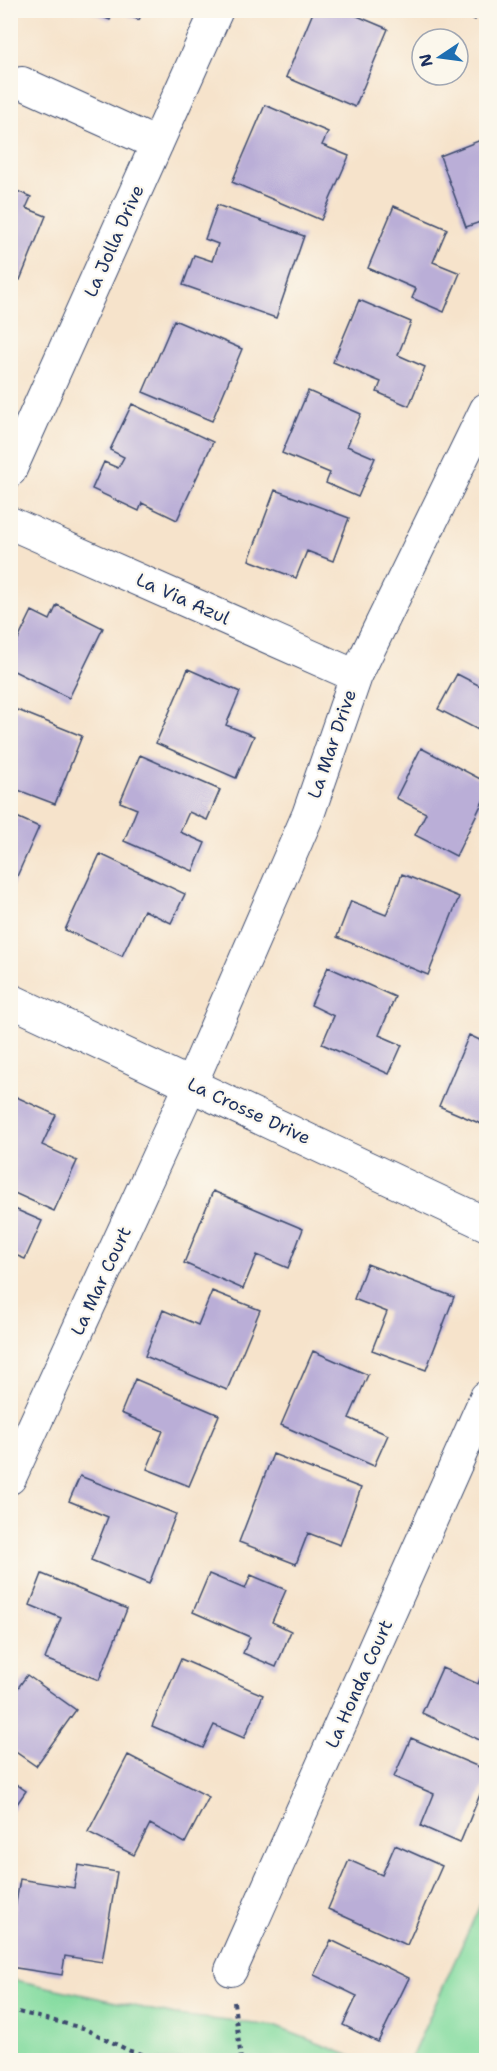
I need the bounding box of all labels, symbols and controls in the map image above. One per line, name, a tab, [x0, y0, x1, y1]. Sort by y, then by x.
north arrow	[410, 27, 470, 87]
text: N	[414, 52, 438, 69]
street label: La Jolla Drive	[78, 181, 150, 301]
street label: La Via Azul	[132, 568, 234, 631]
street label: La Mar Drive	[302, 686, 362, 802]
street label: La Crosse Drive	[184, 1072, 314, 1150]
street label: La Mar Court	[65, 1223, 137, 1339]
street label: La Honda Court	[320, 1616, 398, 1752]

